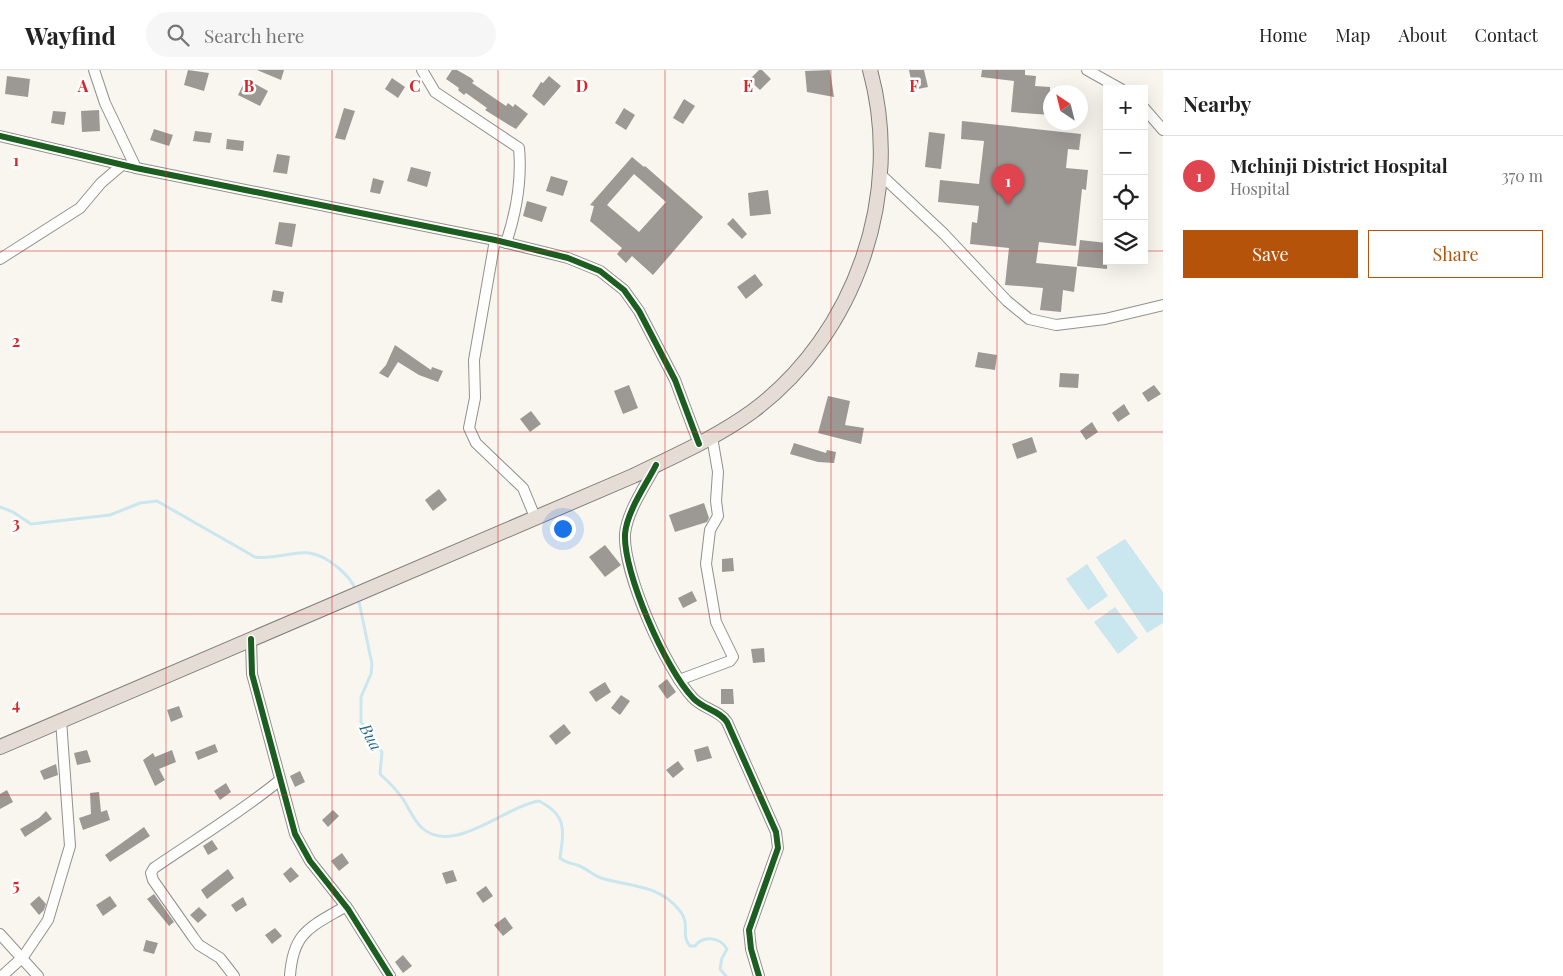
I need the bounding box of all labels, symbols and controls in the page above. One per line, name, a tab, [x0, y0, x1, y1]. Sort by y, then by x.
search box	[146, 12, 496, 57]
text: Wayfind	[25, 19, 116, 51]
icon: search	[164, 21, 192, 49]
text: Search here	[204, 22, 304, 48]
text: Home	[1259, 23, 1307, 47]
text: Map	[1335, 23, 1370, 47]
text: About	[1398, 23, 1447, 47]
text: Contact	[1475, 23, 1538, 47]
text: A	[77, 75, 89, 96]
text: B	[244, 75, 255, 96]
text: C	[409, 75, 421, 96]
text: D	[576, 75, 588, 96]
text: E	[743, 75, 753, 96]
text: F	[909, 75, 919, 96]
north arrow	[1043, 85, 1088, 130]
map controls	[1103, 85, 1148, 265]
button: +	[1103, 85, 1148, 130]
text: Nearby	[1183, 89, 1252, 117]
button: −	[1103, 130, 1148, 175]
text: 1	[13, 149, 19, 170]
text: Mchinji District Hospital	[1230, 152, 1448, 178]
pin: 1	[992, 164, 1024, 205]
text: 1	[1196, 165, 1202, 186]
text: 370 m	[1501, 165, 1543, 186]
button: locate	[1103, 175, 1148, 220]
text: Hospital	[1230, 178, 1290, 199]
button: layers	[1103, 220, 1148, 265]
button: Save	[1183, 230, 1358, 278]
button: Share	[1368, 230, 1543, 278]
text: 2	[12, 330, 20, 351]
text: 3	[12, 512, 20, 533]
your location	[550, 516, 576, 542]
text: 4	[12, 693, 20, 714]
water label: Bua	[355, 719, 387, 754]
text: 5	[12, 874, 20, 895]

